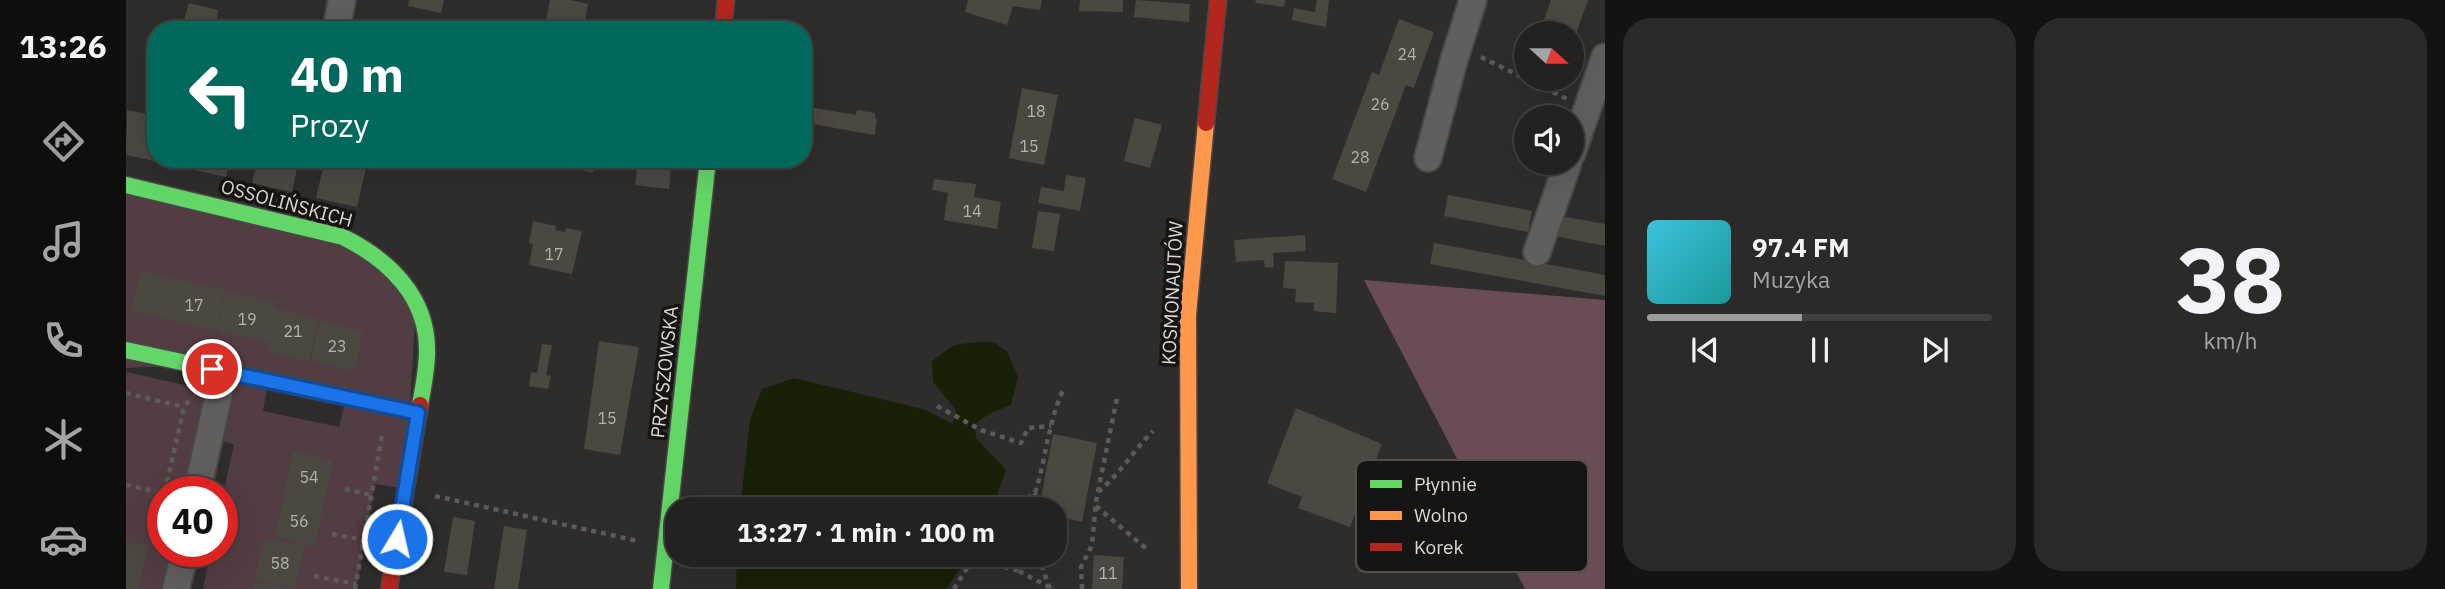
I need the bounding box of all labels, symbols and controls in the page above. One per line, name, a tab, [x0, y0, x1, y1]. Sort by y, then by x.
north arrow	[1514, 21, 1584, 91]
map controls	[1514, 21, 1584, 175]
text: 13:26	[19, 25, 107, 67]
text: 40 m	[290, 42, 404, 105]
house number: 24	[1397, 44, 1417, 64]
icon: left	[175, 49, 266, 140]
house number: 26	[1370, 94, 1390, 114]
house number: 18	[1026, 101, 1046, 121]
text: Prozy	[290, 104, 369, 146]
button: sound	[1514, 105, 1584, 175]
icon: directions	[39, 117, 88, 166]
house number: 15	[1019, 136, 1039, 156]
house number: 28	[1350, 147, 1370, 167]
street label: OSSOLIŃSKICH	[219, 174, 355, 232]
house number: 14	[962, 201, 982, 221]
icon: music	[39, 217, 88, 266]
street label: KOSMONAUTÓW	[1156, 220, 1188, 366]
text: 38	[2176, 220, 2285, 338]
text: 97.4 FM	[1752, 230, 1850, 264]
house number: 17	[544, 244, 564, 264]
text: Muzyka	[1752, 264, 1830, 294]
house number: 17	[184, 295, 204, 315]
street label: PRZYSZOWSKA	[645, 305, 683, 439]
house number: 19	[237, 309, 257, 329]
icon: phone	[39, 316, 88, 365]
house number: 21	[283, 321, 303, 341]
text: km/h	[2203, 325, 2258, 355]
icon: previous	[1686, 331, 1724, 369]
icon: pause	[1801, 331, 1839, 369]
icon: next	[1916, 331, 1954, 369]
house number: 23	[327, 336, 347, 356]
pin	[182, 339, 242, 399]
icon: arrive	[193, 350, 231, 388]
house number: 15	[597, 408, 617, 428]
icon: climate	[39, 415, 88, 464]
legend	[1356, 460, 1588, 572]
house number: 54	[299, 467, 319, 487]
text: Płynnie	[1414, 472, 1477, 496]
speed limit sign: 40	[147, 476, 238, 567]
position arrow	[360, 502, 434, 576]
text: Wolno	[1414, 503, 1468, 527]
house number: 56	[289, 511, 309, 531]
icon: car	[39, 515, 88, 564]
text: 13:27 · 1 min · 100 m	[737, 515, 995, 549]
text: Korek	[1414, 535, 1464, 559]
house number: 58	[270, 553, 290, 573]
house number: 11	[1098, 563, 1118, 583]

